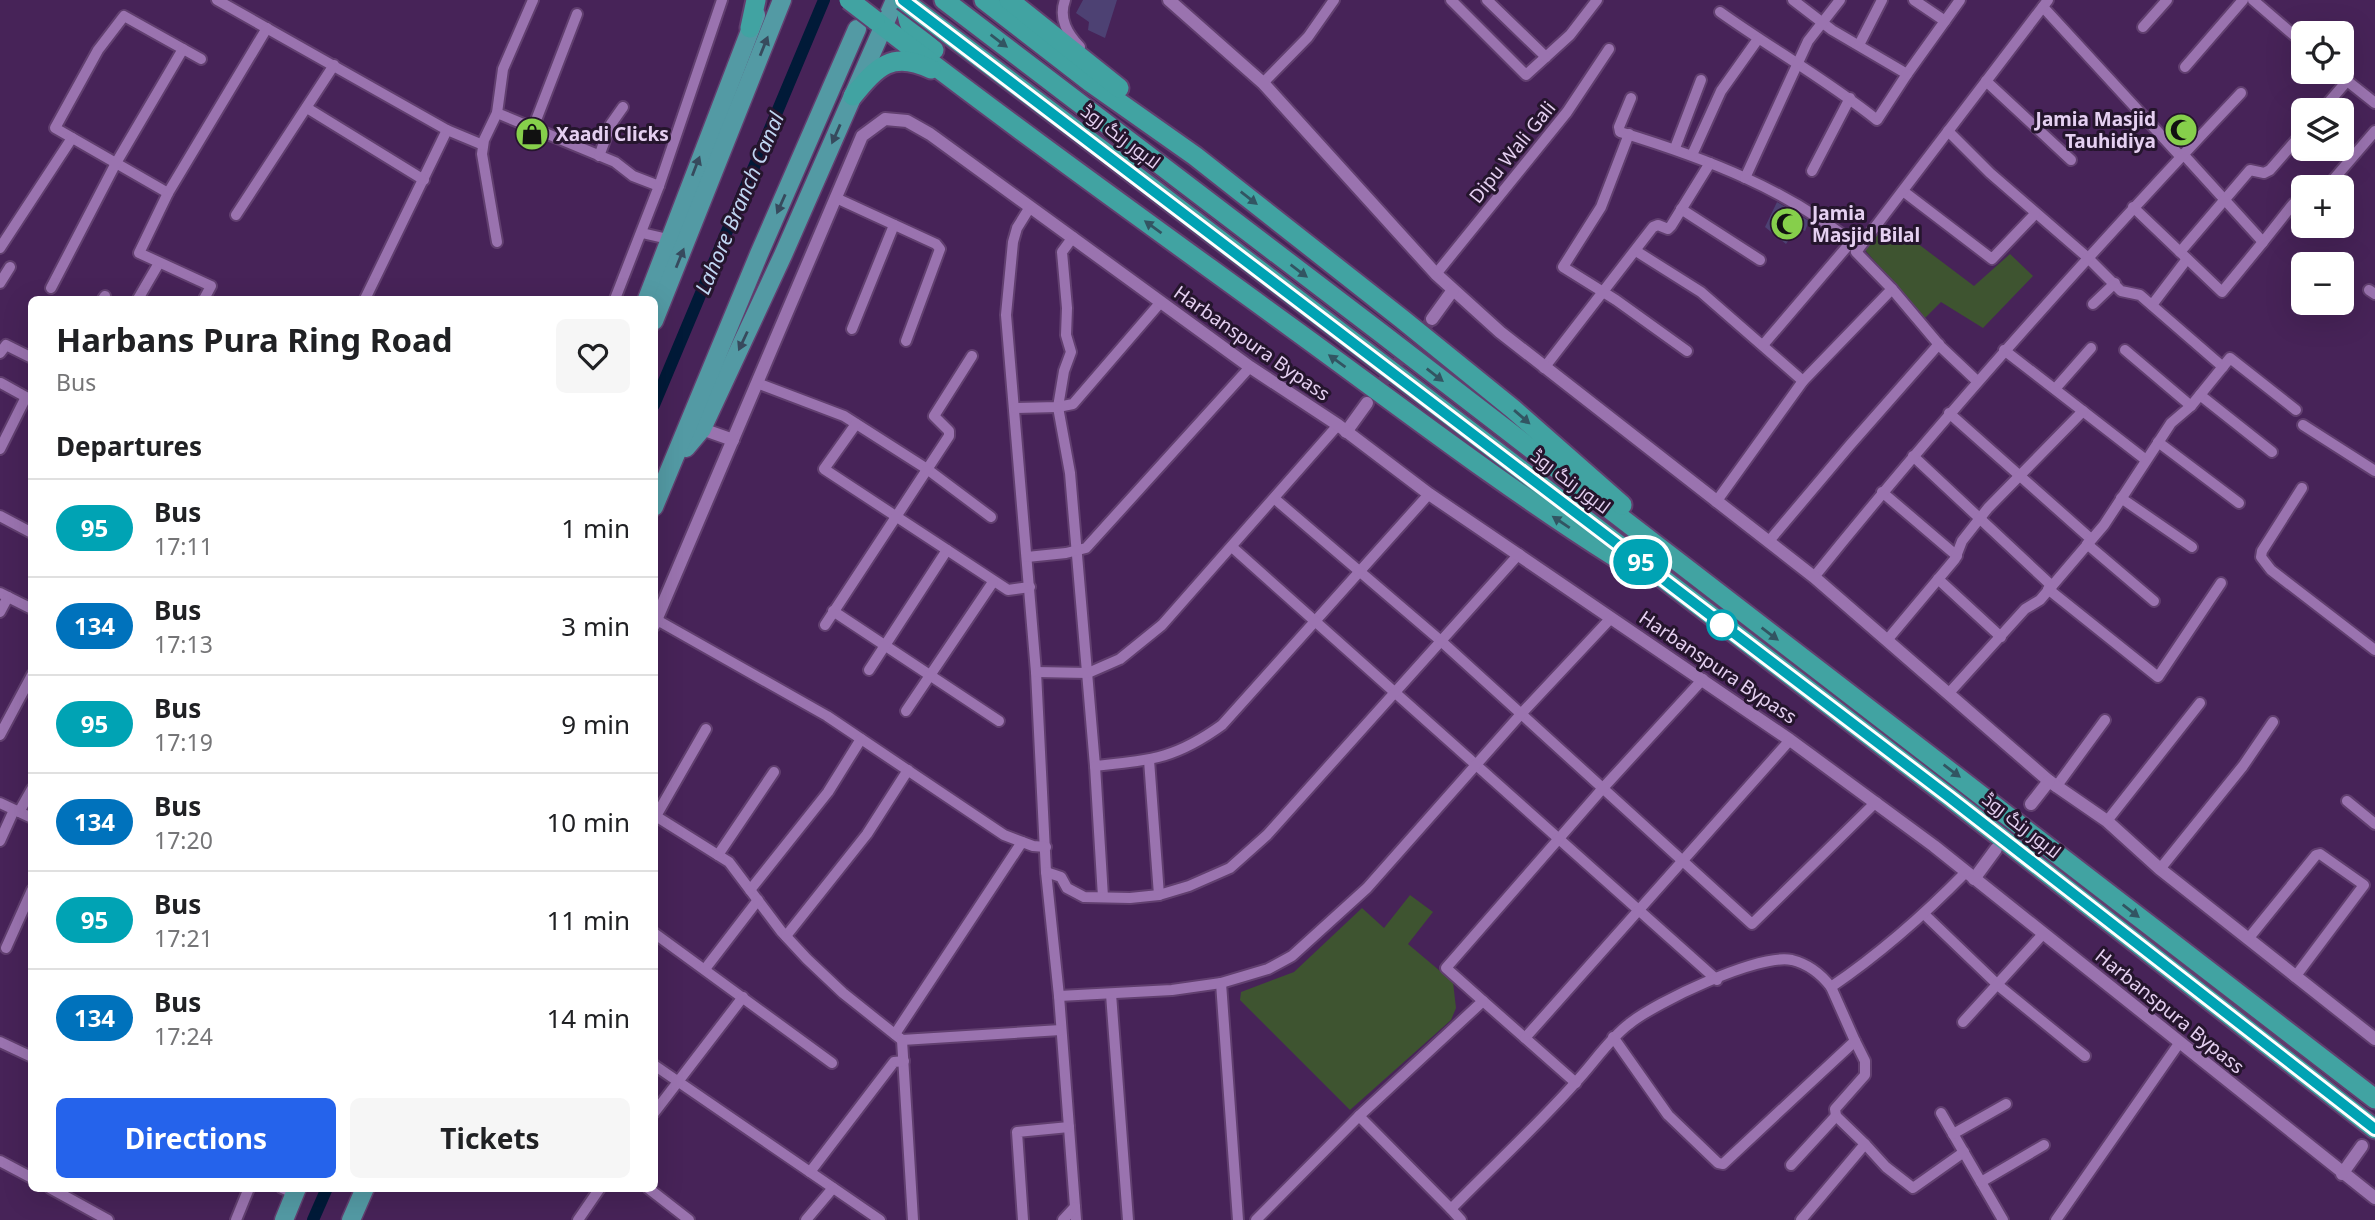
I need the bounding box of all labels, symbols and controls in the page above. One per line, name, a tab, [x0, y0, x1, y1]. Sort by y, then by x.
map controls	[2291, 21, 2354, 315]
button: locate	[2291, 21, 2354, 84]
one-way arrow	[989, 33, 1007, 48]
one-way arrow	[758, 36, 769, 57]
street label: Dipu Wali Gali	[1463, 96, 1561, 208]
street label: لاہور رنگ روڈ	[1076, 98, 1166, 174]
button: layers	[2291, 98, 2354, 161]
place label: Jamia Masjid Tauhidiya	[2034, 106, 2156, 154]
water label: Lahore Branch Canal	[688, 107, 790, 298]
mosque icon: Jamia Masjid Tauhidiya	[2162, 111, 2200, 149]
shop icon: Xaadi Clicks	[513, 115, 551, 153]
place label: Xaadi Clicks	[556, 121, 669, 147]
one-way arrow	[830, 123, 841, 144]
one-way arrow	[691, 156, 702, 177]
button: +	[2291, 175, 2354, 238]
one-way arrow	[1240, 191, 1258, 205]
one-way arrow	[775, 193, 786, 214]
place label: Jamia Masjid Bilal	[1810, 200, 1920, 248]
mosque icon: Jamia Masjid Bilal	[1768, 205, 1806, 243]
one-way arrow	[1144, 220, 1162, 234]
one-way arrow	[674, 247, 685, 268]
button: −	[2291, 252, 2354, 315]
one-way arrow	[1290, 263, 1308, 277]
street label: Harbanspura Bypass	[1169, 279, 1335, 407]
text: Harbans Pura Ring Road	[56, 317, 453, 362]
button: heart	[556, 319, 630, 393]
one-way arrow	[737, 331, 748, 351]
one-way arrow	[1328, 354, 1346, 368]
text: Bus	[56, 366, 96, 398]
one-way arrow	[1426, 367, 1444, 382]
one-way arrow	[1513, 409, 1531, 425]
text: Departures	[56, 428, 202, 464]
street label: لاہور رنگ روڈ	[1526, 443, 1616, 519]
text: Bus	[154, 494, 201, 530]
text: 1 min	[561, 510, 630, 546]
text: 95	[81, 511, 108, 544]
one-way arrow	[1552, 515, 1570, 529]
text: 17:11	[154, 530, 213, 562]
line badge: 95	[1610, 539, 1672, 585]
text: 95	[1627, 545, 1655, 578]
text: Bus	[154, 592, 201, 628]
street label: Harbanspura Bypass	[1634, 605, 1802, 729]
text: 3 min	[561, 608, 630, 644]
text: 134	[74, 609, 115, 642]
unlabelled marker	[1707, 610, 1737, 640]
one-way arrow	[1761, 626, 1779, 641]
text: 17:13	[154, 628, 213, 660]
text: Bus	[154, 690, 201, 726]
text: 9 min	[561, 706, 630, 742]
text: 95	[81, 707, 108, 740]
text: 17:19	[154, 726, 213, 758]
one-way arrow	[1942, 764, 1960, 779]
street label: لاہور رنگ روڈ	[1977, 786, 2067, 864]
text: Bus	[154, 788, 201, 824]
text: 10 min	[546, 804, 630, 840]
text: 134	[74, 805, 115, 838]
text: 17:20	[154, 824, 213, 856]
text: Bus	[154, 886, 201, 922]
text: 11 min	[546, 902, 630, 938]
text: 95	[81, 903, 108, 936]
one-way arrow	[2122, 903, 2140, 918]
text: 17:21	[154, 922, 213, 954]
street label: Harbanspura Bypass	[2090, 943, 2250, 1079]
text: Bus	[154, 984, 201, 1020]
text: 14 min	[546, 1000, 630, 1036]
text: 134	[74, 1001, 115, 1034]
text: 17:24	[154, 1020, 213, 1052]
button: Directions	[56, 1098, 336, 1178]
button: Tickets	[350, 1098, 630, 1178]

